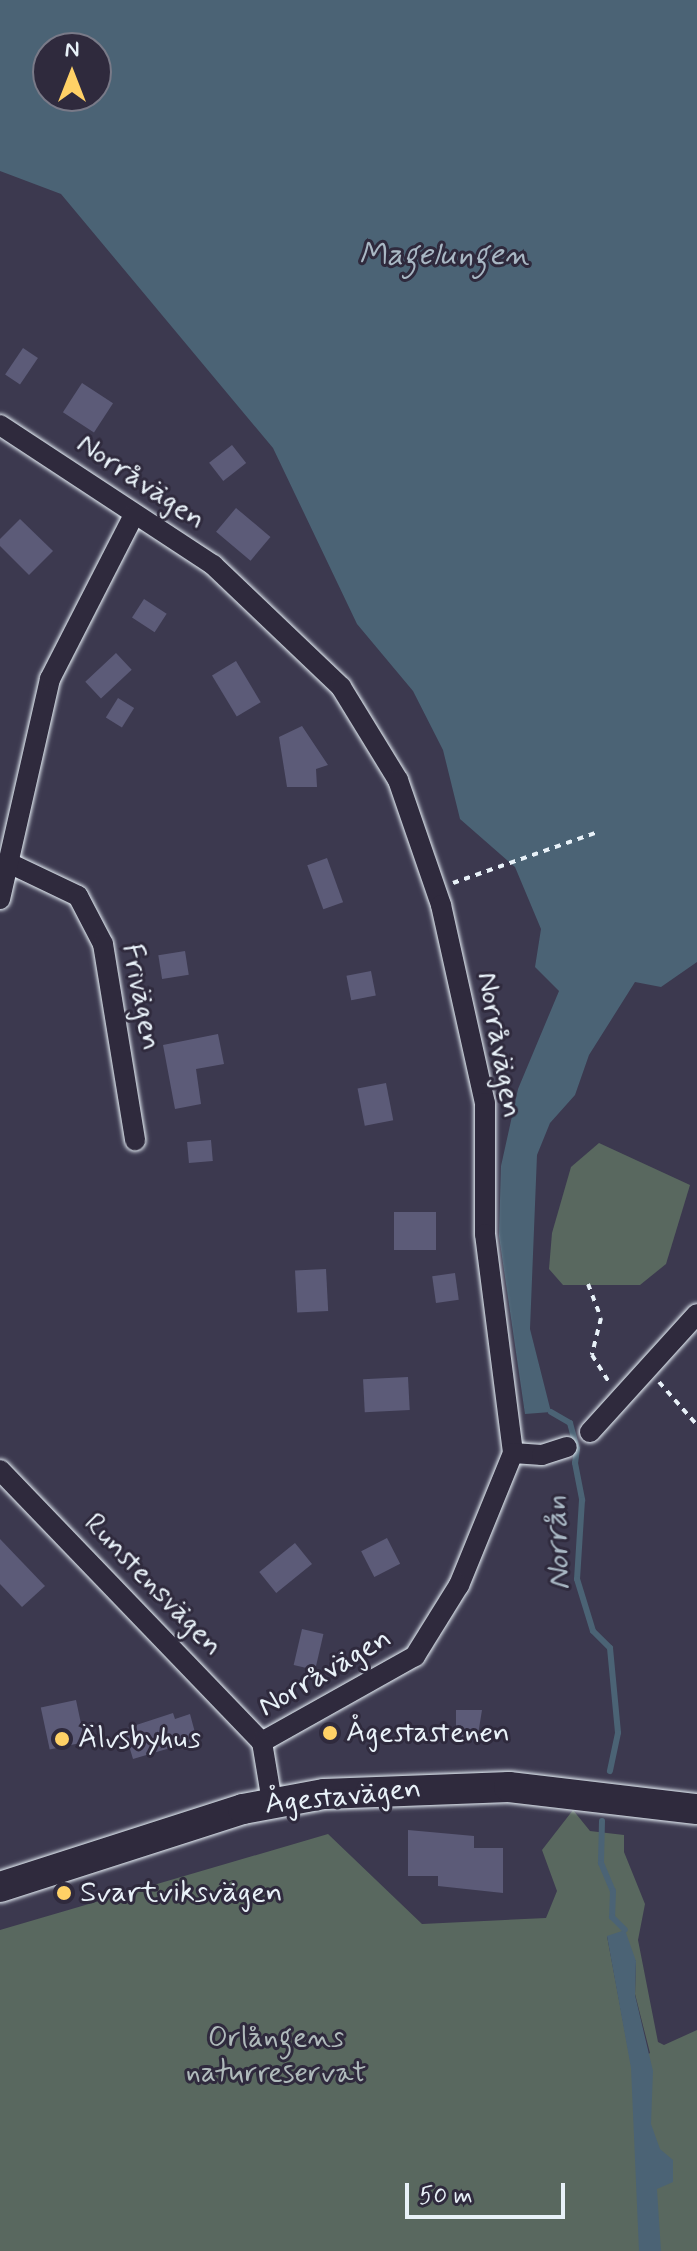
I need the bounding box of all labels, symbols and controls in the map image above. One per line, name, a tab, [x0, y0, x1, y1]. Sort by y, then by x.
north arrow	[32, 32, 112, 112]
text: N	[65, 36, 79, 64]
water label: Magelungen	[359, 236, 529, 274]
street label: Norråvägen	[70, 426, 212, 538]
street label: Frivägen	[113, 941, 169, 1053]
street label: Norråvägen	[468, 969, 530, 1121]
water label: Norrån	[536, 1495, 580, 1591]
street label: Runstensvägen	[76, 1506, 230, 1664]
street label: Norråvägen	[252, 1620, 398, 1726]
place label: Ågestastenen	[346, 1715, 510, 1751]
place label: Älvsbyhus	[78, 1721, 201, 1757]
marker: Ågestastenen	[321, 1724, 339, 1742]
marker: Älvsbyhus	[53, 1730, 71, 1748]
street label: Ågestavägen	[263, 1771, 423, 1823]
place label: Svartviksvägen	[80, 1875, 283, 1911]
marker: Svartviksvägen	[55, 1884, 73, 1902]
park label: Orlångens naturreservat	[186, 2020, 366, 2090]
scale bar	[409, 2167, 569, 2217]
text: 50 m	[419, 2181, 473, 2212]

